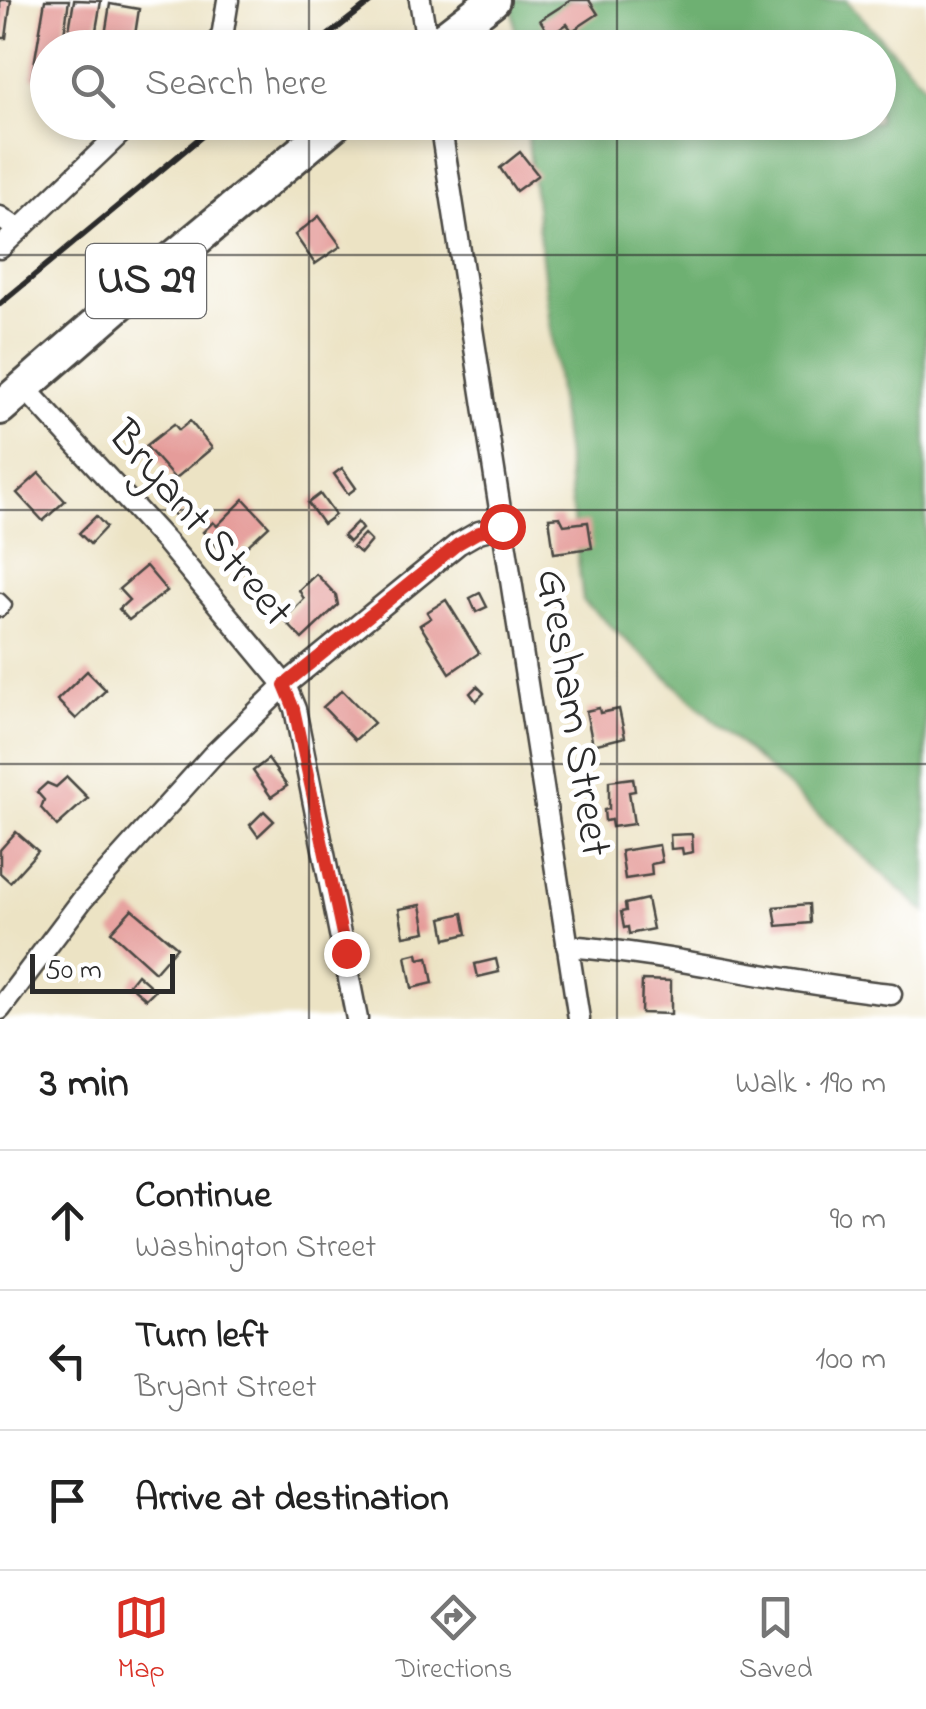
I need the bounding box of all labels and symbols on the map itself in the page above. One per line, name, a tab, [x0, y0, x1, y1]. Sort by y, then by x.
road number: US 29	[86, 244, 206, 318]
street label: Bryant Street	[90, 406, 308, 643]
route start	[480, 504, 526, 550]
street label: Gresham Street	[517, 564, 627, 862]
route end	[324, 931, 370, 977]
scale bar	[30, 949, 175, 994]

